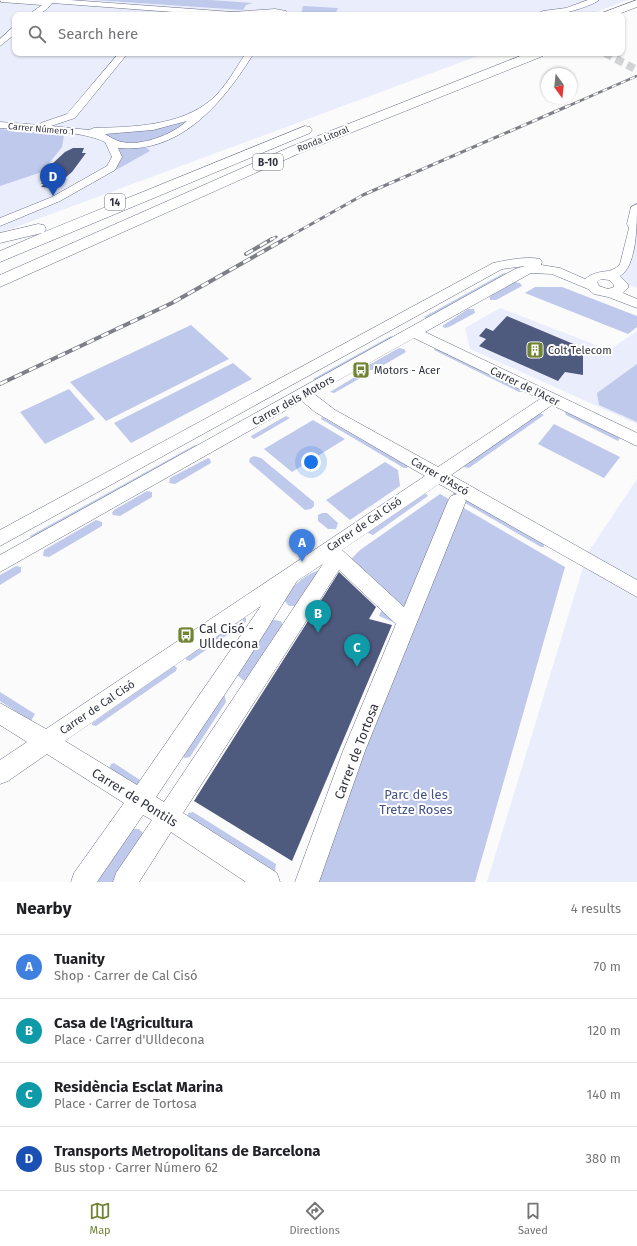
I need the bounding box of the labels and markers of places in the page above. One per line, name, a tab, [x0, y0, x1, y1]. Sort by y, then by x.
pin: D	[40, 163, 66, 196]
building icon: Colt Telecom	[525, 340, 545, 360]
place label: Colt Telecom	[548, 344, 612, 357]
bus stop icon: Motors - Acer	[351, 360, 371, 380]
place label: Motors - Acer	[374, 364, 441, 377]
pin: A	[289, 529, 315, 562]
pin: B	[305, 600, 331, 633]
place label: Cal Cisó - Ulldecona	[199, 621, 258, 651]
bus stop icon: Cal Cisó - Ulldecona	[176, 625, 196, 645]
pin: C	[344, 634, 370, 667]

